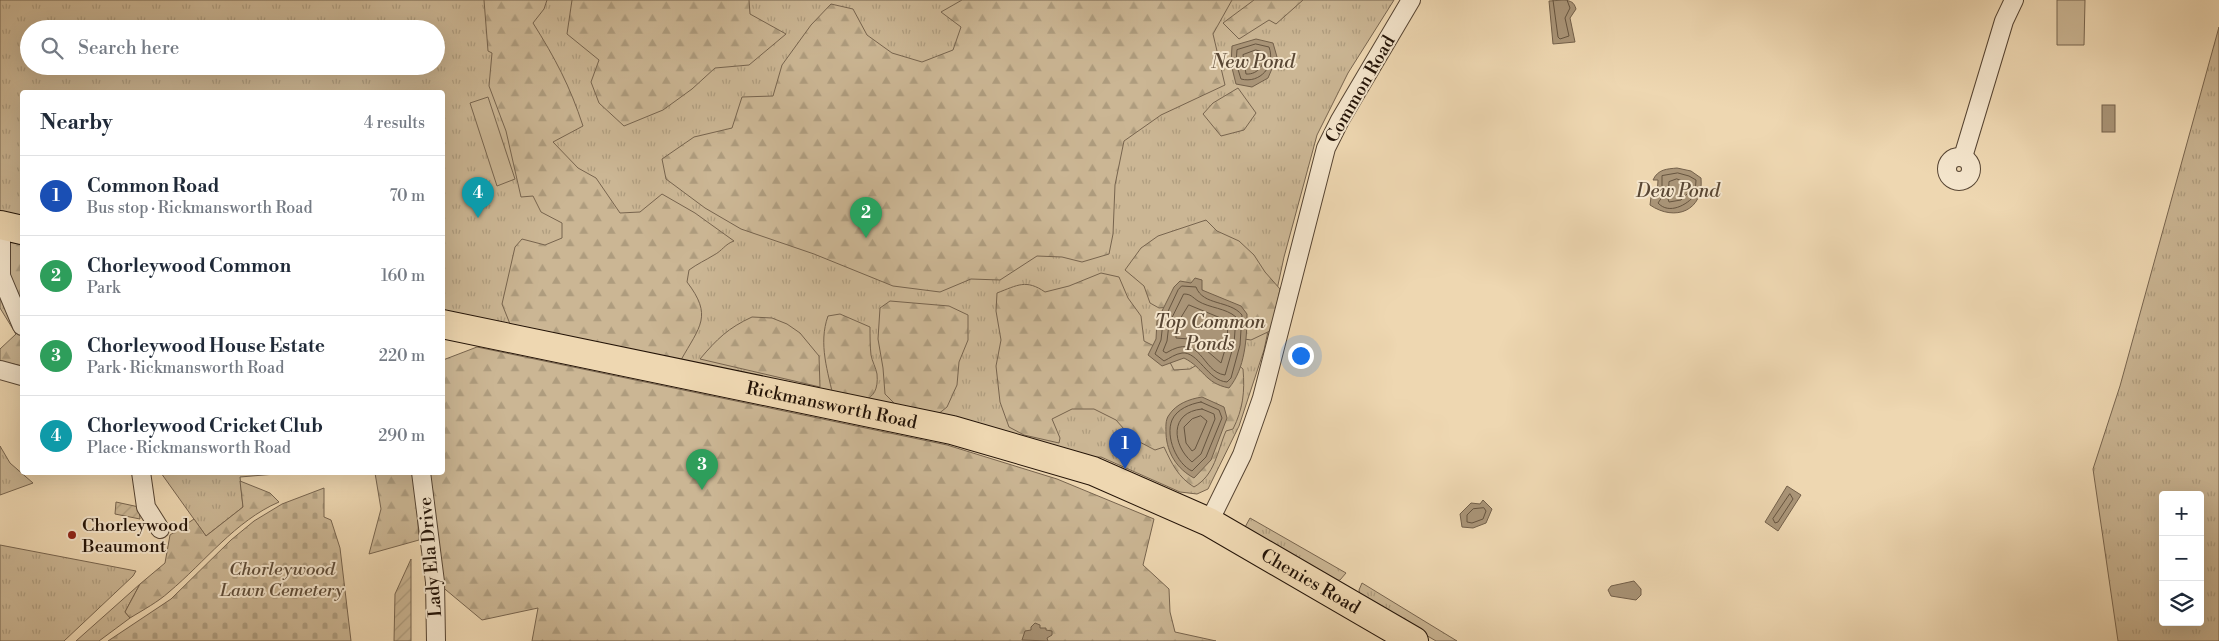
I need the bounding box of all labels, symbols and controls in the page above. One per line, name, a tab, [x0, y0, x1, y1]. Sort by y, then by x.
search box	[20, 20, 445, 75]
street label: Common Road	[1320, 31, 1401, 147]
icon: search	[38, 34, 66, 62]
text: Search here	[78, 36, 179, 60]
water label: New Pond	[1210, 50, 1296, 74]
text: Nearby	[40, 110, 113, 136]
text: 4 results	[364, 113, 425, 133]
text: Common Road	[87, 174, 219, 198]
pin: 4	[462, 177, 494, 218]
water label: Dew Pond	[1635, 179, 1721, 203]
text: 1	[52, 186, 60, 206]
text: 70 m	[389, 186, 425, 206]
pin: 2	[850, 197, 882, 238]
text: Bus stop · Rickmansworth Road	[87, 198, 313, 218]
text: Chorleywood Common	[87, 254, 291, 278]
text: 2	[51, 266, 61, 286]
text: 160 m	[381, 266, 425, 286]
text: Park	[87, 278, 120, 298]
water label: Top Common Ponds	[1155, 310, 1266, 356]
text: Chorleywood House Estate	[87, 334, 325, 358]
your location	[1288, 343, 1314, 369]
text: 3	[51, 346, 61, 366]
text: 220 m	[379, 346, 425, 366]
text: Park · Rickmansworth Road	[87, 358, 284, 378]
street label: Rickmansworth Road	[744, 376, 920, 435]
text: Chorleywood Cricket Club	[87, 414, 323, 438]
text: 4	[51, 426, 61, 446]
text: 290 m	[378, 426, 425, 446]
pin: 1	[1109, 428, 1141, 469]
text: Place · Rickmansworth Road	[87, 438, 291, 458]
pin: 3	[686, 449, 718, 490]
map controls	[2159, 491, 2204, 626]
button: +	[2159, 491, 2204, 536]
street label: Lady Ela Drive	[414, 496, 447, 618]
place label: Chorleywood Beaumont	[81, 514, 189, 558]
marker: Chorleywood Beaumont	[66, 529, 78, 541]
button: −	[2159, 536, 2204, 581]
street label: Chenies Road	[1256, 544, 1365, 620]
park label: Chorleywood Lawn Cemetery	[219, 558, 344, 602]
button: layers	[2159, 581, 2204, 626]

